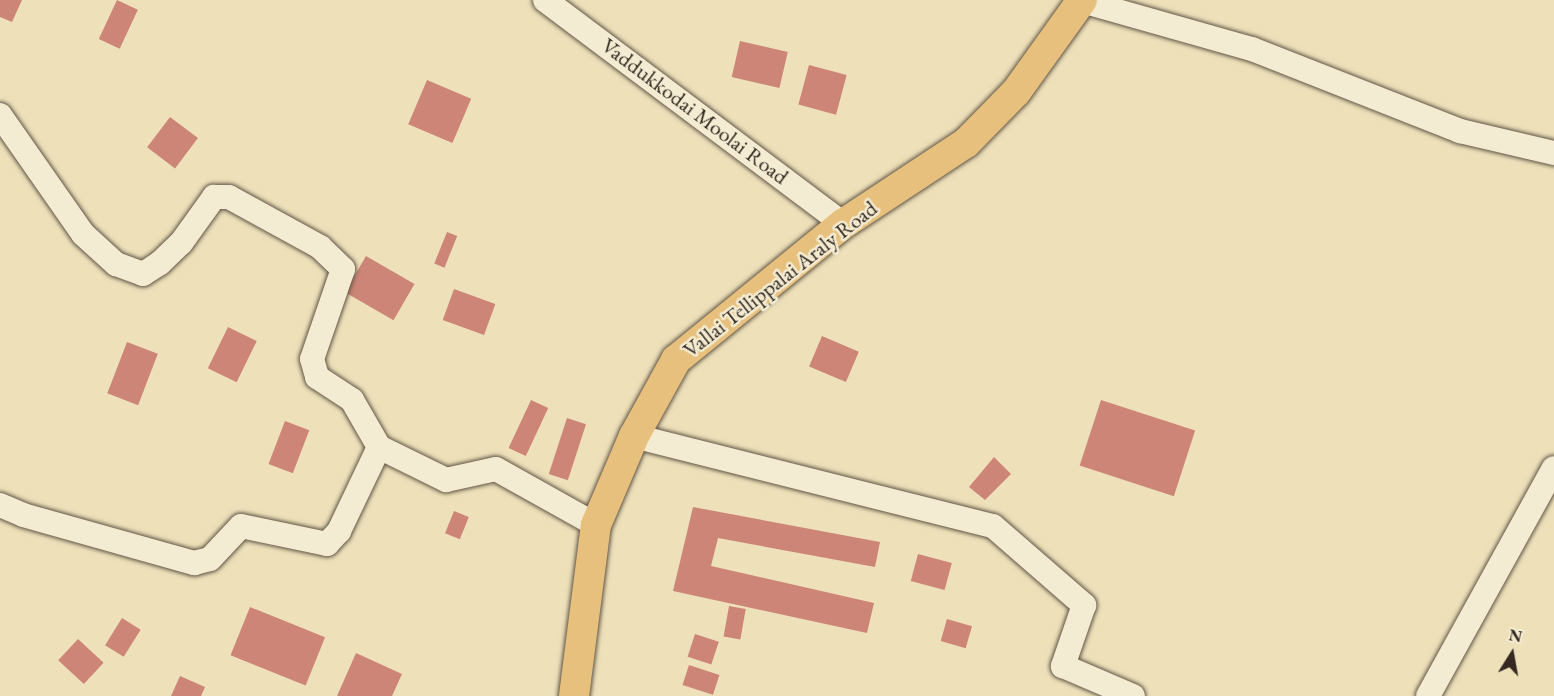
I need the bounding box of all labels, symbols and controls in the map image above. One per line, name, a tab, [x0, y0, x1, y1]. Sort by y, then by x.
street label: Vaddukkodai Moolai Road	[596, 32, 794, 190]
street label: Vallai Tellippalai Araly Road	[678, 195, 882, 363]
north arrow	[1482, 624, 1542, 684]
text: N	[1507, 624, 1524, 647]

